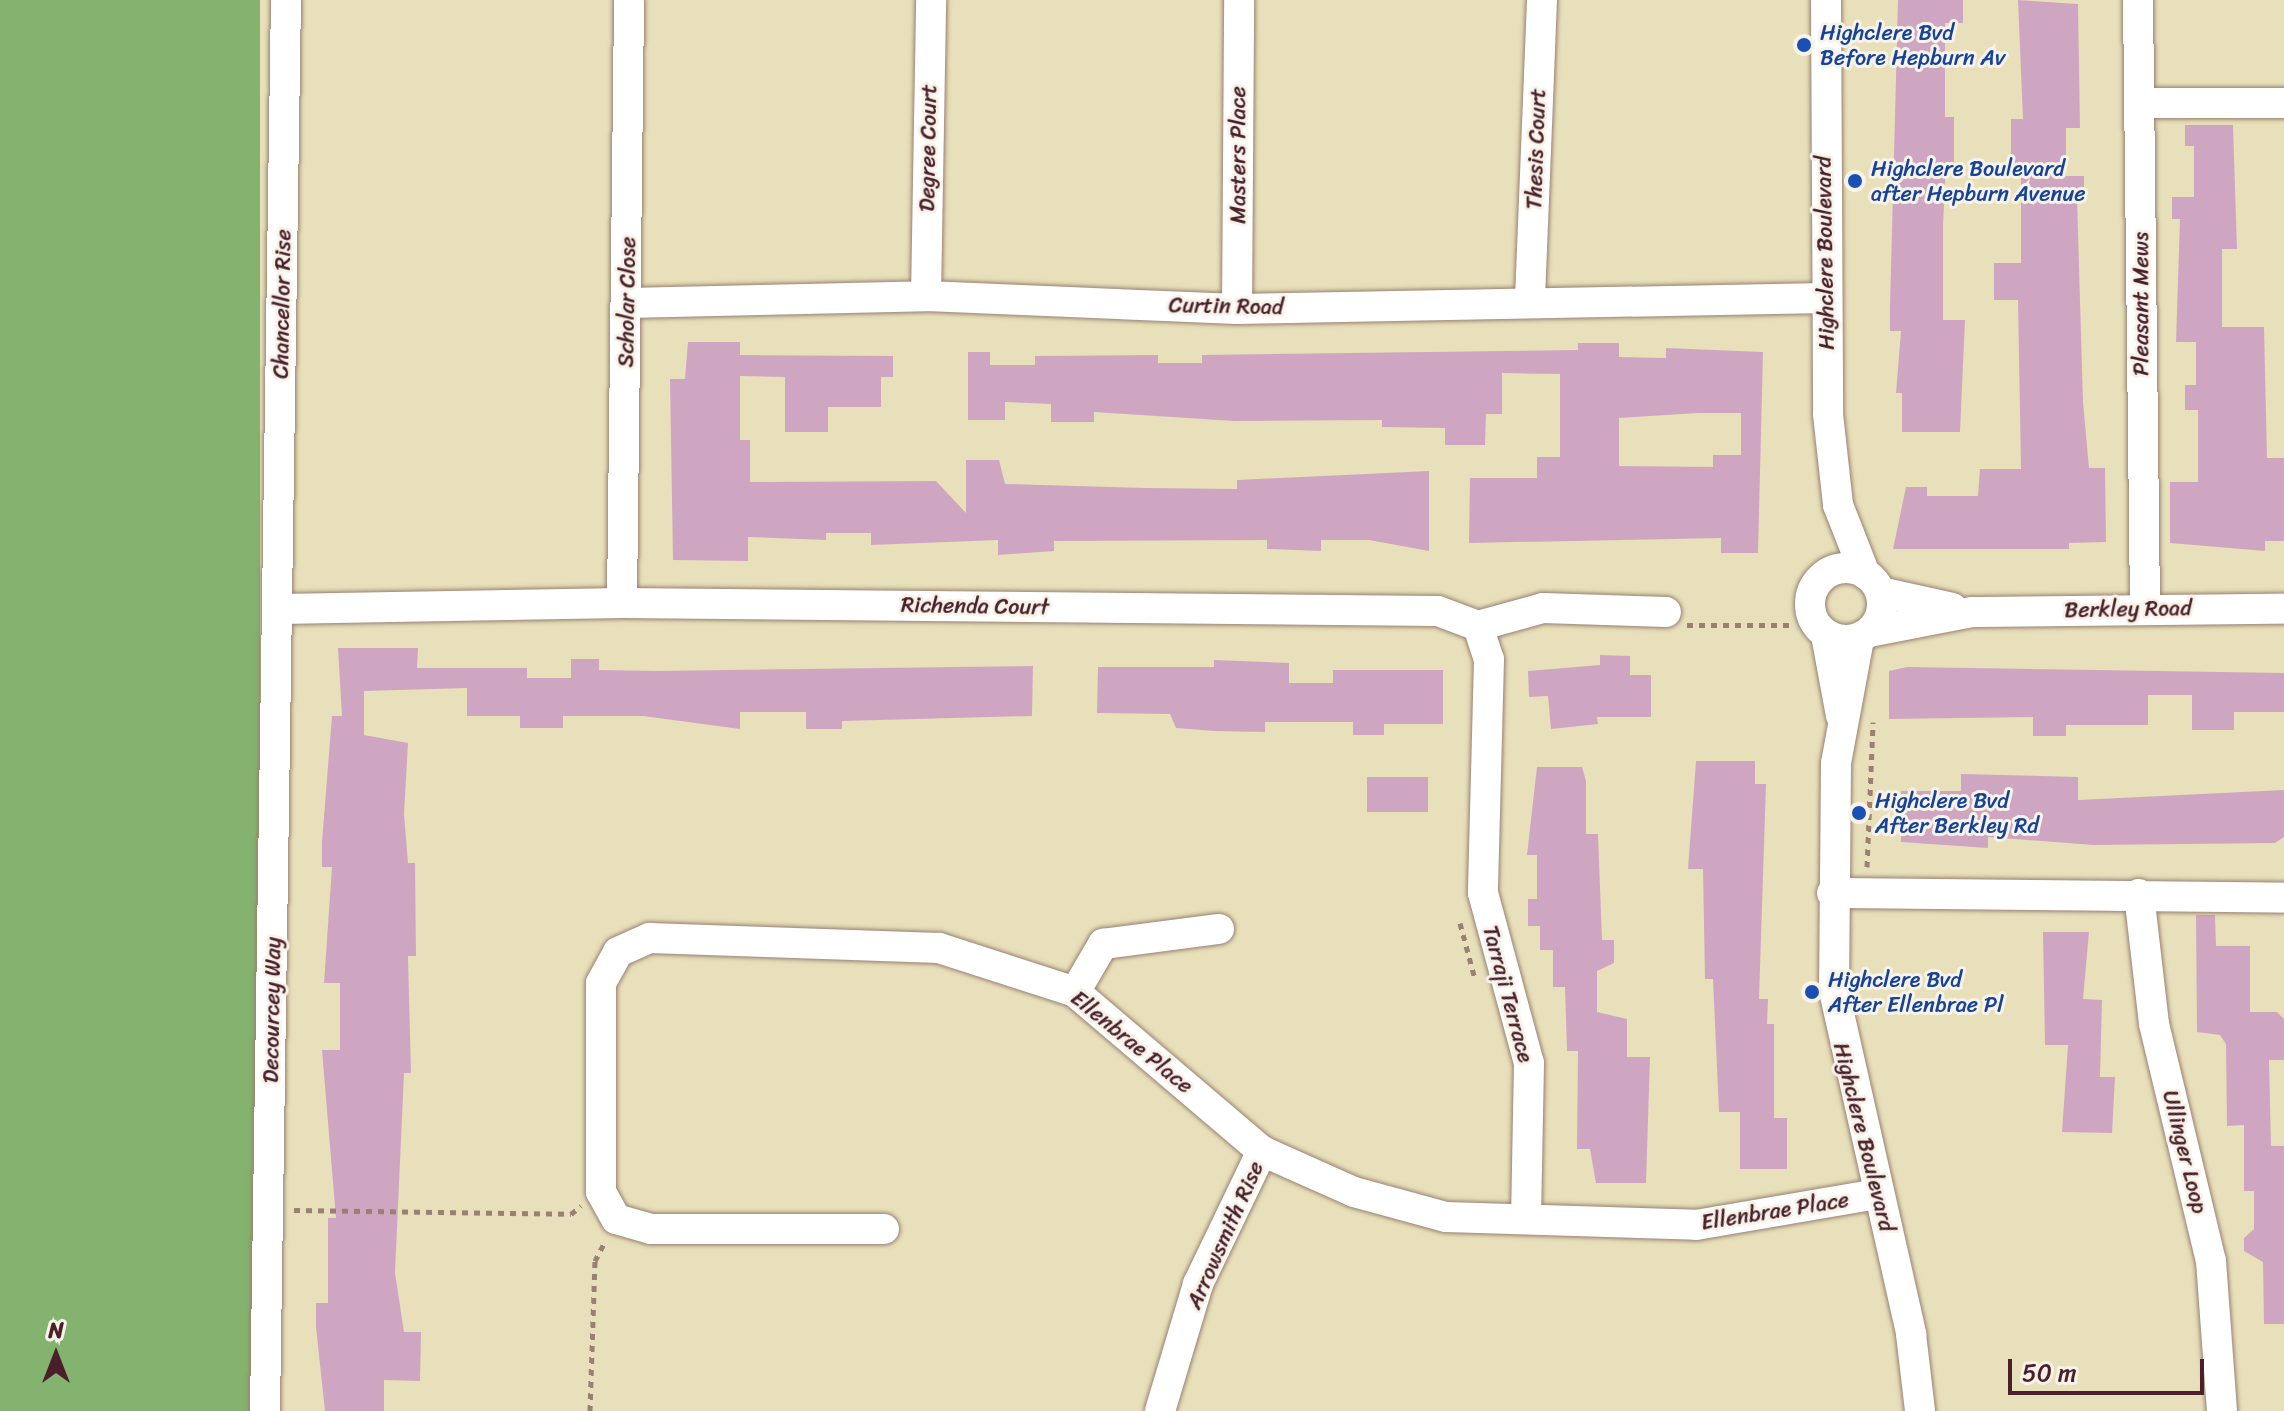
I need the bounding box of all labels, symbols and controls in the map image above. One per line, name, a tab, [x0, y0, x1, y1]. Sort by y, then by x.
place label: Highclere Bvd Before Hepburn Av	[1820, 19, 2005, 70]
marker: Highclere Bvd Before Hepburn Av	[1795, 36, 1813, 54]
street label: Degree Court	[914, 84, 942, 212]
street label: Masters Place	[1225, 86, 1251, 224]
street label: Thesis Court	[1521, 88, 1551, 210]
place label: Highclere Boulevard after Hepburn Avenue	[1871, 155, 2085, 206]
street label: Highclere Boulevard	[1810, 156, 1840, 350]
marker: Highclere Boulevard after Hepburn Avenue	[1846, 172, 1864, 190]
street label: Chancellor Rise	[267, 229, 297, 379]
street label: Pleasant Mews	[2128, 231, 2154, 377]
street label: Scholar Close	[613, 236, 641, 368]
street label: Curtin Road	[1168, 292, 1284, 320]
street label: Richenda Court	[900, 592, 1050, 620]
street label: Berkley Road	[2064, 595, 2192, 623]
place label: Highclere Bvd After Berkley Rd	[1875, 787, 2040, 838]
marker: Highclere Bvd After Berkley Rd	[1850, 804, 1868, 822]
street label: Tarraji Terrace	[1477, 923, 1539, 1065]
street label: Decourcey Way	[258, 937, 286, 1083]
place label: Highclere Bvd After Ellenbrae Pl	[1828, 966, 2003, 1018]
marker: Highclere Bvd After Ellenbrae Pl	[1803, 983, 1821, 1001]
street label: Ellenbrae Place	[1066, 985, 1198, 1099]
street label: Highclere Boulevard	[1828, 1040, 1900, 1234]
street label: Ullinger Loop	[2157, 1087, 2213, 1217]
street label: Arrowsmith Rise	[1181, 1157, 1269, 1313]
street label: Ellenbrae Place	[1699, 1186, 1851, 1236]
text: N	[48, 1311, 64, 1350]
north arrow	[16, 1315, 96, 1395]
scale bar	[2012, 1343, 2208, 1393]
text: 50 m	[2022, 1352, 2077, 1394]

